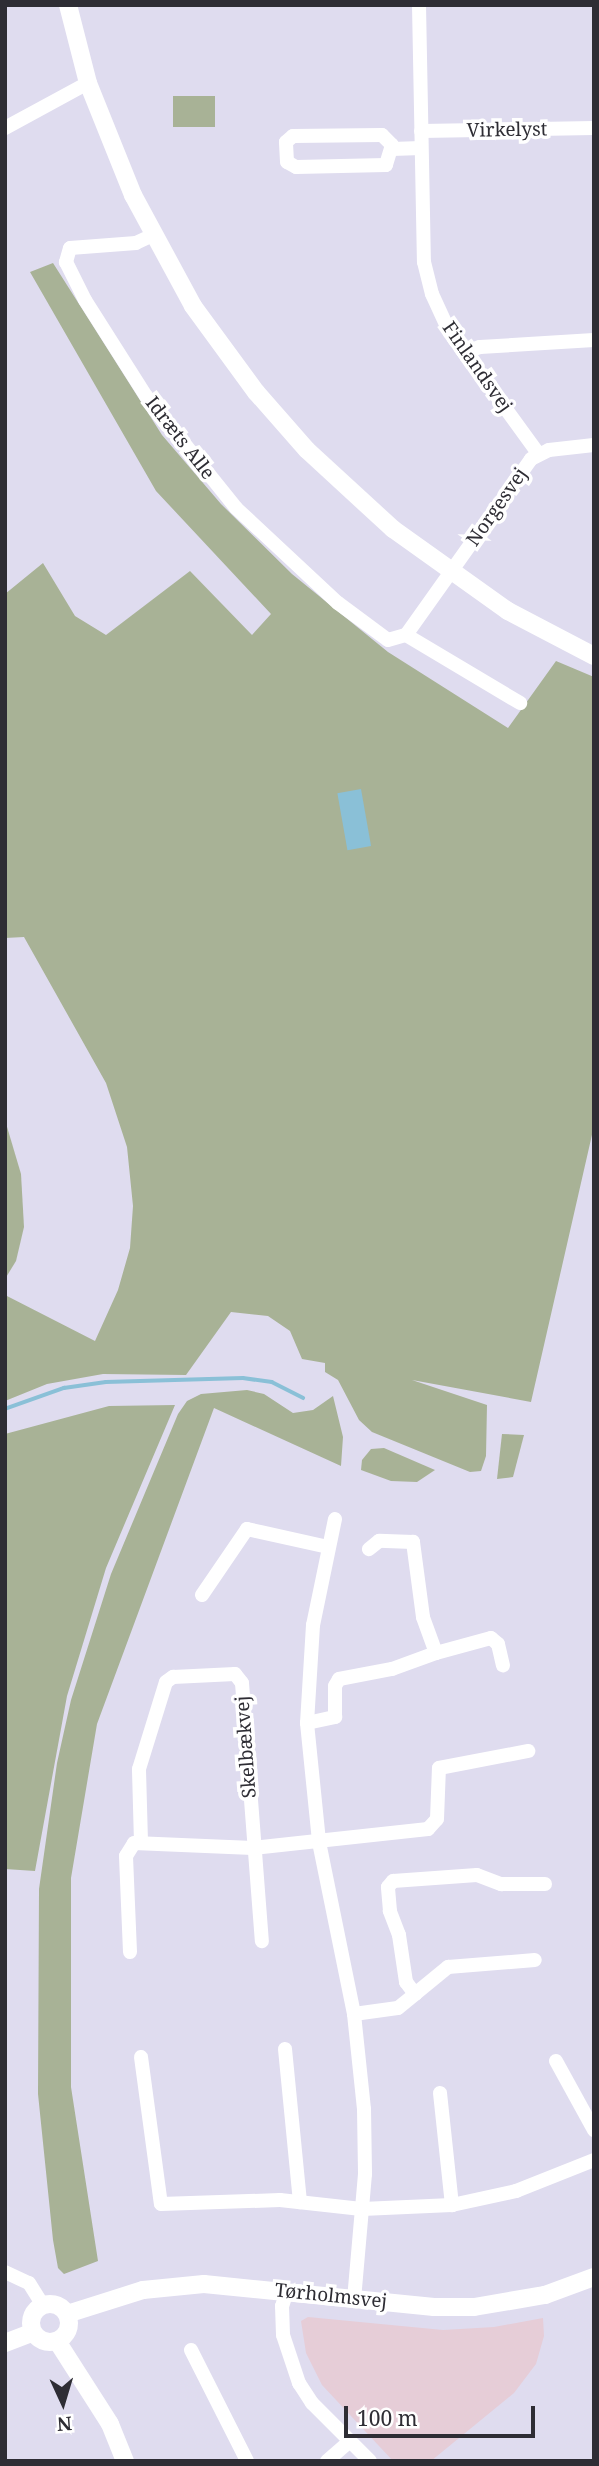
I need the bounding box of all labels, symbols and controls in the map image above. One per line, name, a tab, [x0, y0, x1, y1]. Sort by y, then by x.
street label: Virkelyst	[466, 118, 548, 142]
street label: Finlandsvej	[437, 317, 517, 417]
street label: Idræts Alle	[141, 392, 219, 484]
street label: Norgesvej	[462, 464, 532, 550]
street label: Skelbækvej	[231, 1695, 261, 1799]
street label: Tørholmsvej	[274, 2279, 388, 2313]
north arrow	[28, 2368, 98, 2438]
scale bar	[347, 2392, 538, 2436]
text: 100 m	[357, 2404, 418, 2432]
text: N	[56, 2410, 73, 2437]

